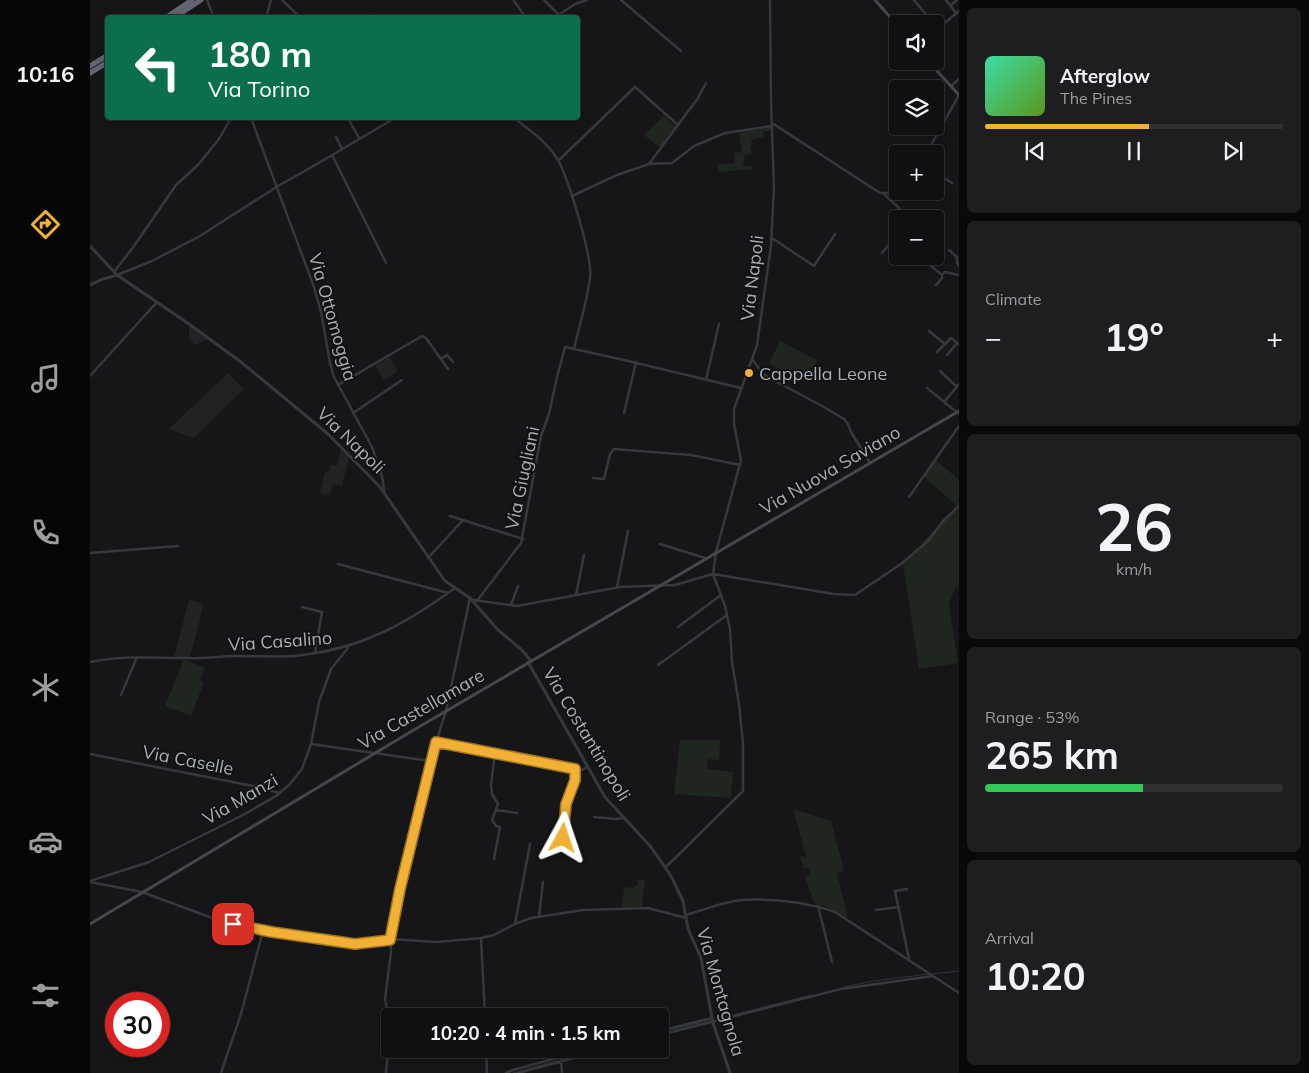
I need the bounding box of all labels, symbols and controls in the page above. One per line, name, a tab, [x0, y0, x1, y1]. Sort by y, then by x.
map controls	[889, 15, 944, 265]
button: sound	[889, 15, 944, 70]
text: 180 m	[208, 32, 312, 76]
icon: left	[125, 35, 190, 100]
text: 10:16	[16, 60, 74, 88]
text: Afterglow	[1060, 64, 1150, 88]
text: Via Torino	[208, 75, 310, 103]
button: layers	[889, 80, 944, 135]
text: The Pines	[1060, 88, 1132, 108]
icon: previous	[1021, 137, 1049, 165]
icon: pause	[1120, 137, 1148, 165]
icon: next	[1219, 137, 1247, 165]
button: +	[889, 145, 944, 200]
icon: directions	[28, 207, 63, 242]
button: −	[889, 210, 944, 265]
street label: Via Napoli	[735, 234, 769, 322]
street label: Via Ottomoggia	[304, 251, 362, 383]
text: Climate	[985, 289, 1041, 309]
text: 19°	[1104, 313, 1164, 361]
text: −	[985, 320, 1002, 355]
text: +	[1266, 320, 1283, 355]
icon: music	[28, 361, 63, 396]
place label: Cappella Leone	[759, 362, 887, 385]
marker: Cappella Leone	[743, 367, 755, 379]
street label: Via Napoli	[312, 402, 390, 478]
street label: Via Nuova Saviano	[756, 420, 904, 520]
street label: Via Giugliani	[500, 424, 544, 532]
text: 26	[1095, 486, 1173, 567]
icon: phone	[28, 515, 63, 550]
text: km/h	[1116, 559, 1152, 579]
street label: Via Casalino	[227, 626, 333, 656]
street label: Via Castellamare	[354, 663, 488, 755]
street label: Via Costantinopoli	[538, 663, 636, 805]
icon: climate	[28, 670, 63, 705]
text: Range · 53%	[985, 707, 1080, 727]
text: 265 km	[985, 731, 1119, 779]
street label: Via Caselle	[141, 740, 235, 780]
street label: Via Manzi	[198, 768, 282, 830]
position arrow	[536, 811, 588, 863]
icon: car	[28, 824, 63, 859]
pin	[212, 903, 254, 945]
icon: arrive	[219, 910, 247, 938]
street label: Via Montagnola	[692, 925, 750, 1059]
text: Arrival	[985, 928, 1034, 948]
text: 10:20	[985, 952, 1086, 1000]
icon: filters	[28, 978, 63, 1013]
speed limit sign: 30	[105, 992, 170, 1057]
text: 10:20 · 4 min · 1.5 km	[429, 1021, 621, 1045]

